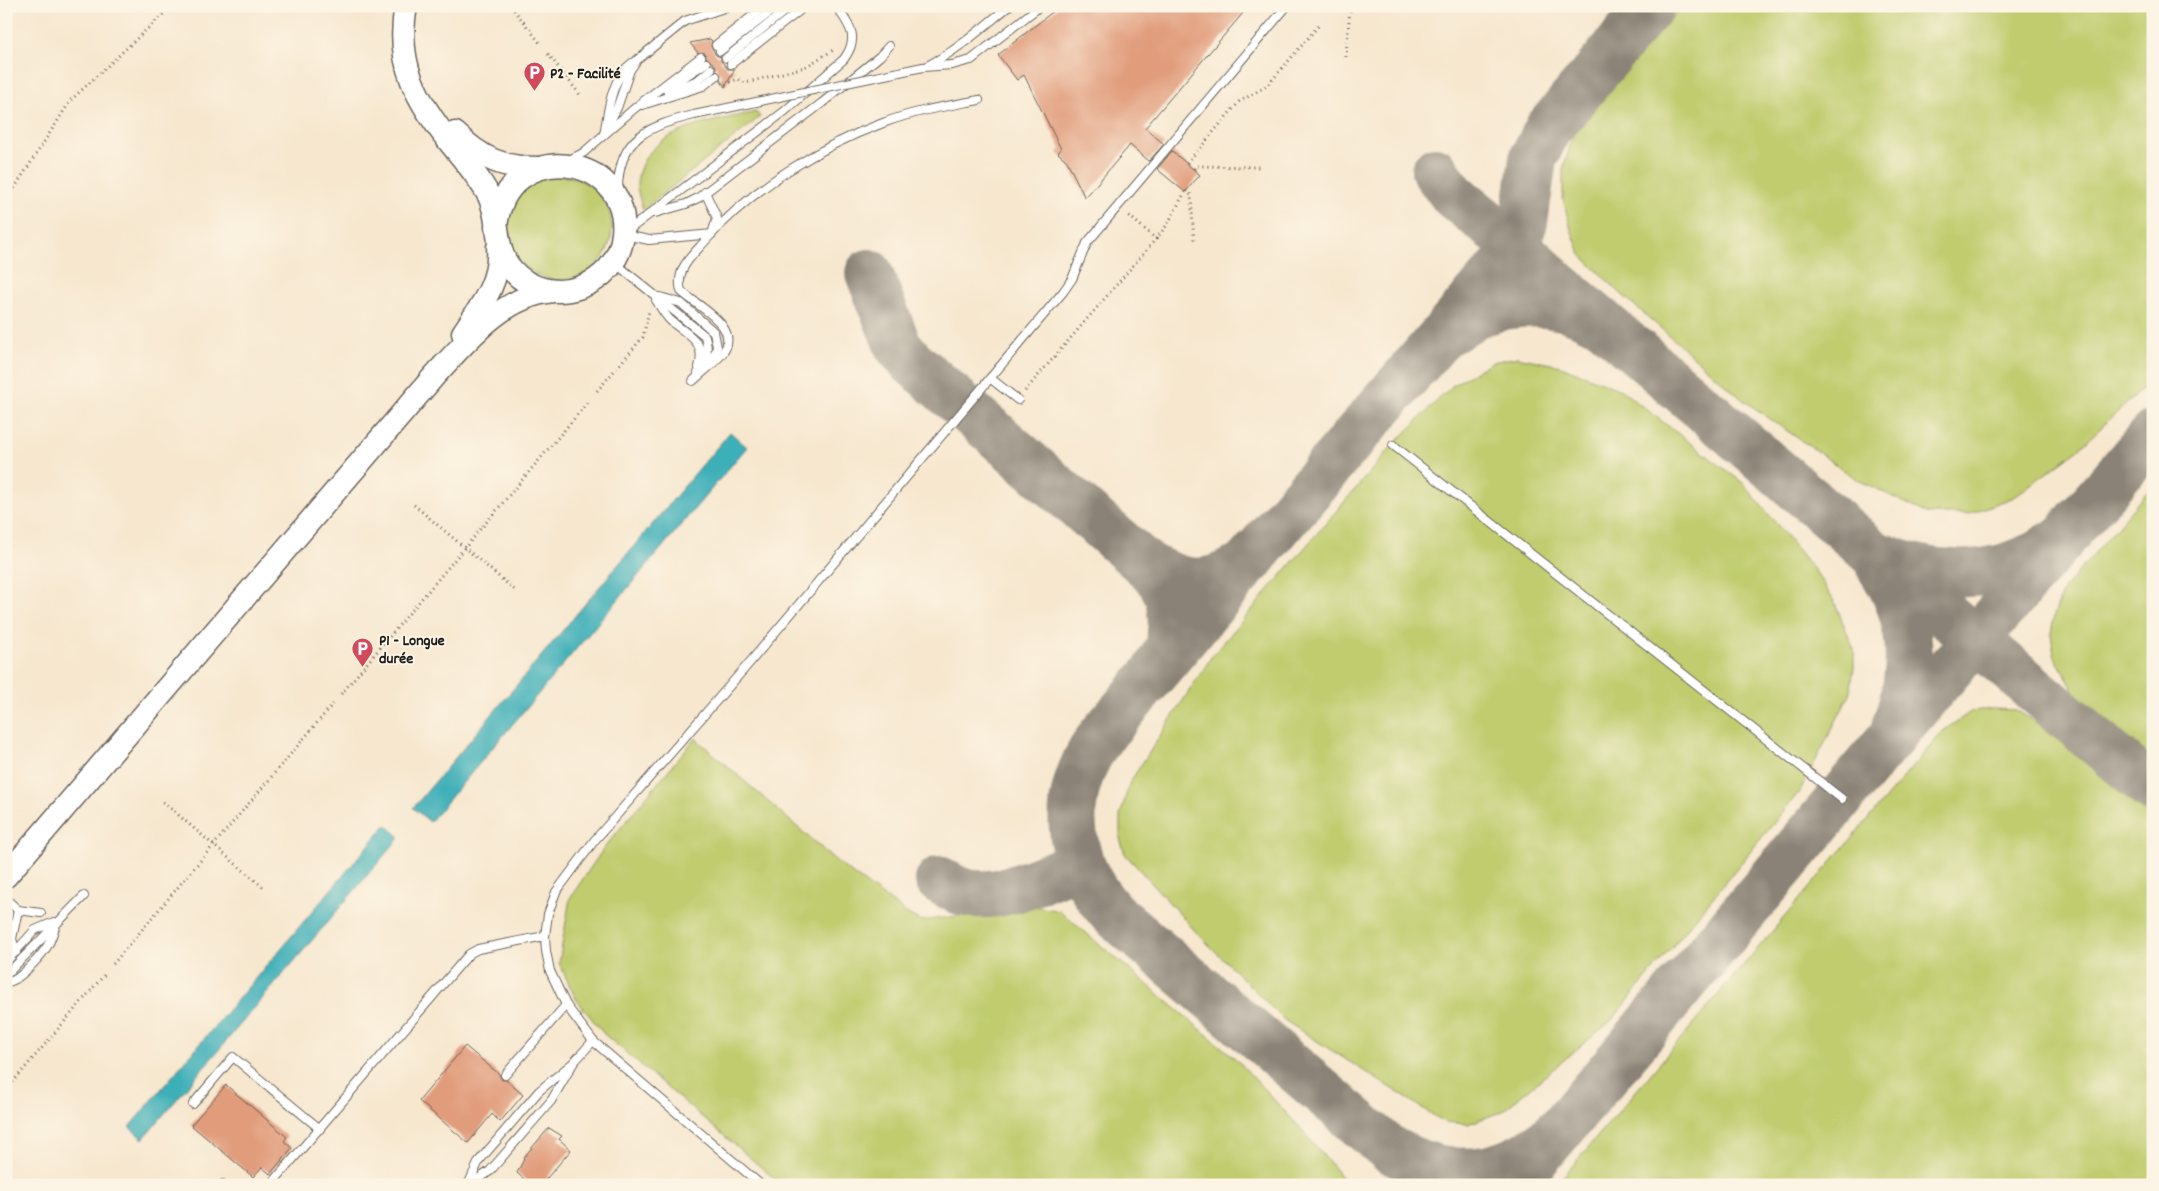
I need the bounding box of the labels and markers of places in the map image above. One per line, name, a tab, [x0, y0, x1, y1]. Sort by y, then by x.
parking icon: P2 - Facilité	[522, 60, 546, 91]
place label: P2 - Facilité	[550, 63, 621, 86]
place label: P1 - Longue durée	[379, 630, 445, 671]
parking icon: P1 - Longue durée	[351, 636, 375, 667]

